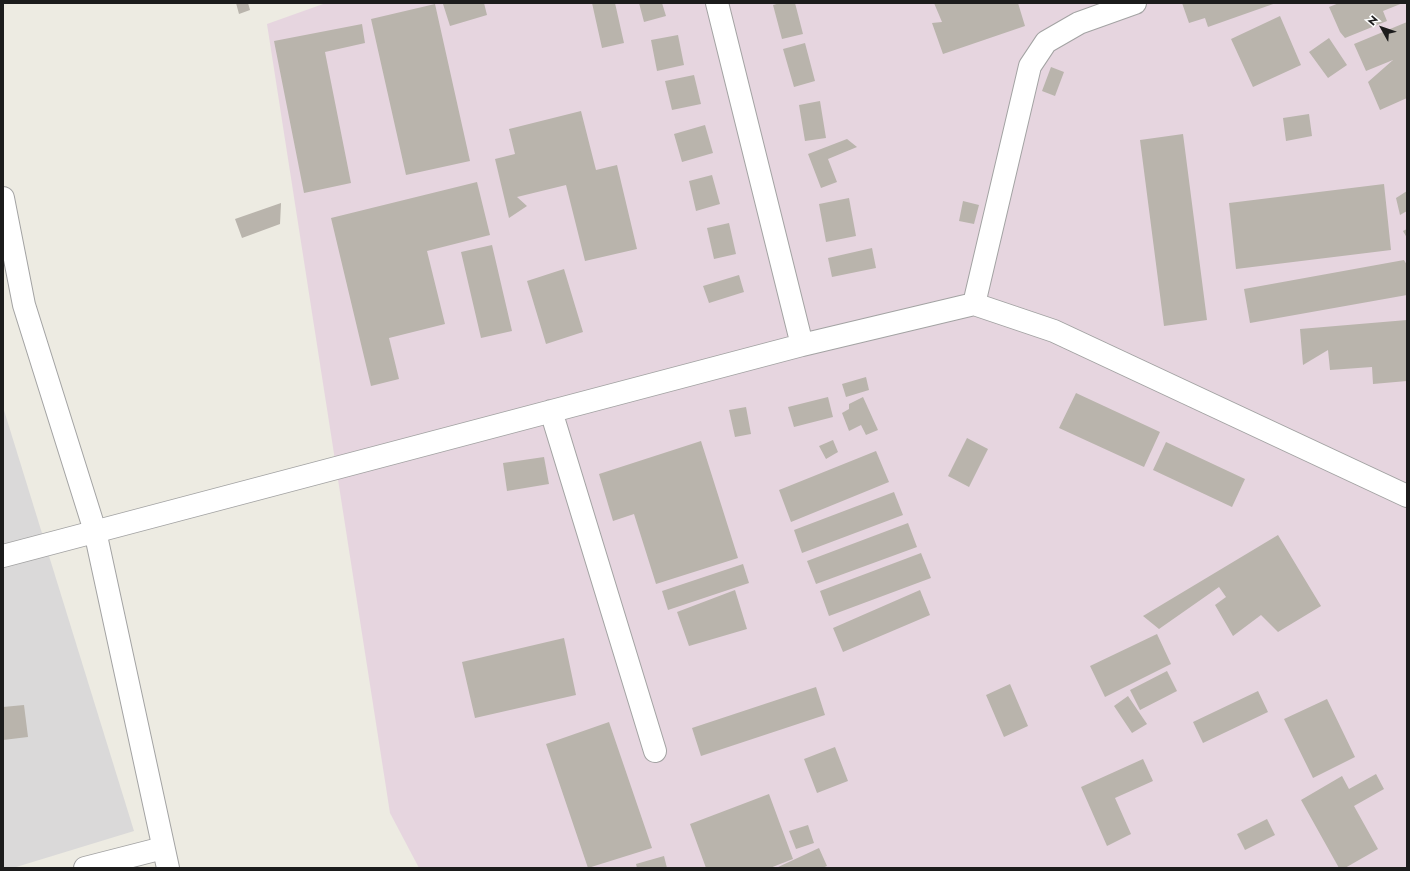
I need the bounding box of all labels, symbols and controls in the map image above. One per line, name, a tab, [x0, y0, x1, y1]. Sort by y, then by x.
north arrow	[1362, 8, 1402, 48]
text: N	[1364, 12, 1382, 29]

